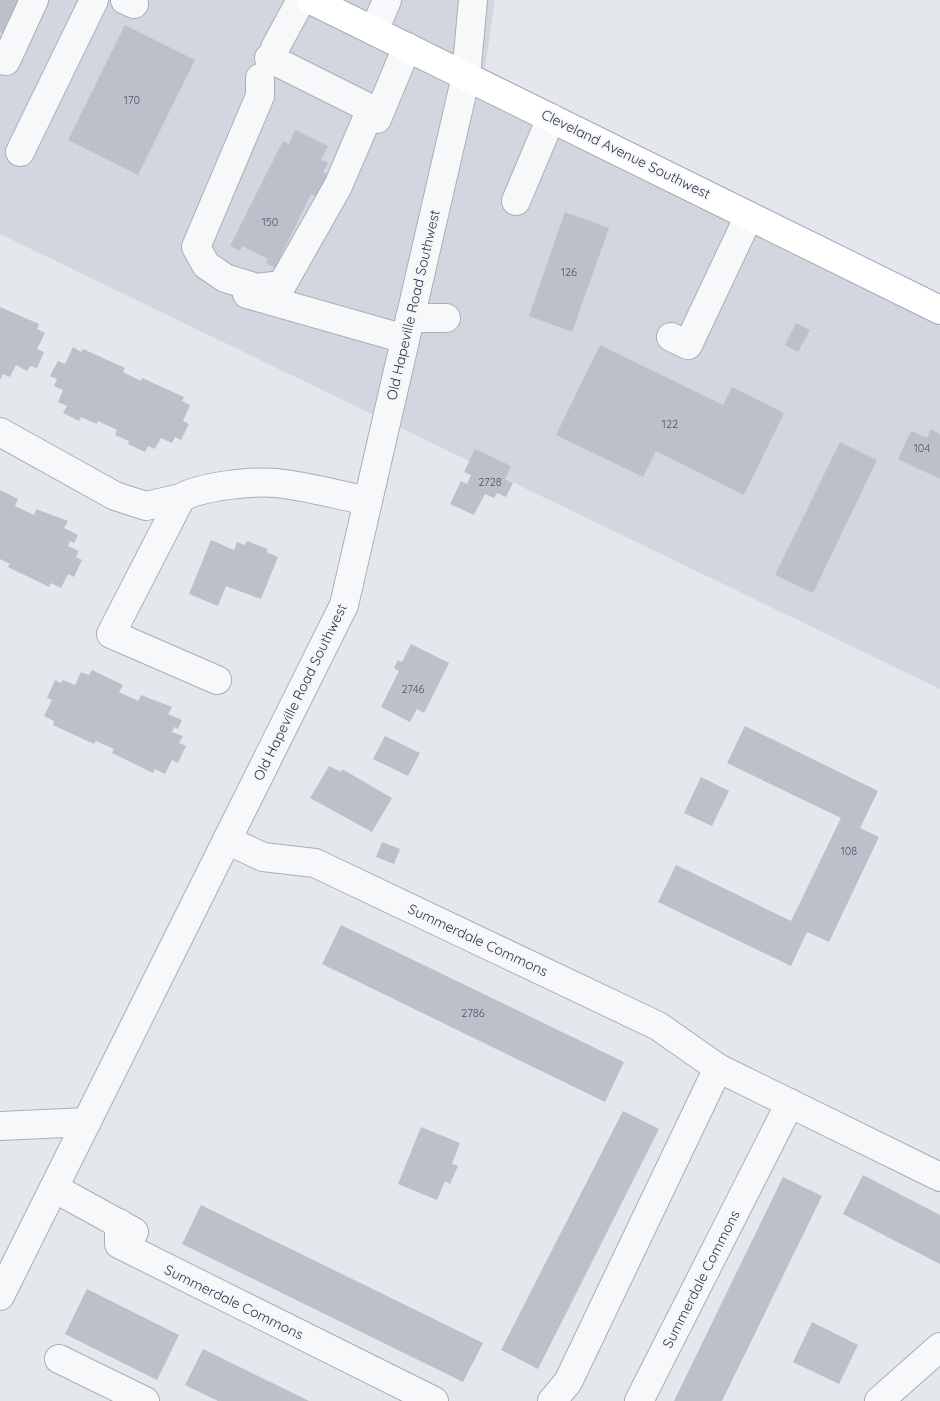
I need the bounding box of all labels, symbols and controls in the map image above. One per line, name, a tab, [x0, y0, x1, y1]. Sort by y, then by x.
house number: 170	[124, 93, 140, 107]
street label: Cleveland Avenue Southwest	[539, 105, 714, 203]
street label: Old Hapeville Road Southwest	[382, 208, 444, 402]
house number: 150	[262, 215, 278, 229]
house number: 126	[561, 265, 577, 279]
house number: 122	[662, 417, 678, 431]
house number: 104	[914, 441, 930, 455]
house number: 2728	[478, 475, 502, 489]
street label: Old Hapeville Road Southwest	[249, 600, 351, 783]
house number: 2746	[402, 682, 424, 696]
house number: 108	[841, 844, 857, 858]
street label: Summerdale Commons	[405, 900, 551, 980]
house number: 2786	[461, 1006, 485, 1020]
street label: Summerdale Commons	[658, 1207, 744, 1351]
street label: Summerdale Commons	[162, 1261, 306, 1343]

